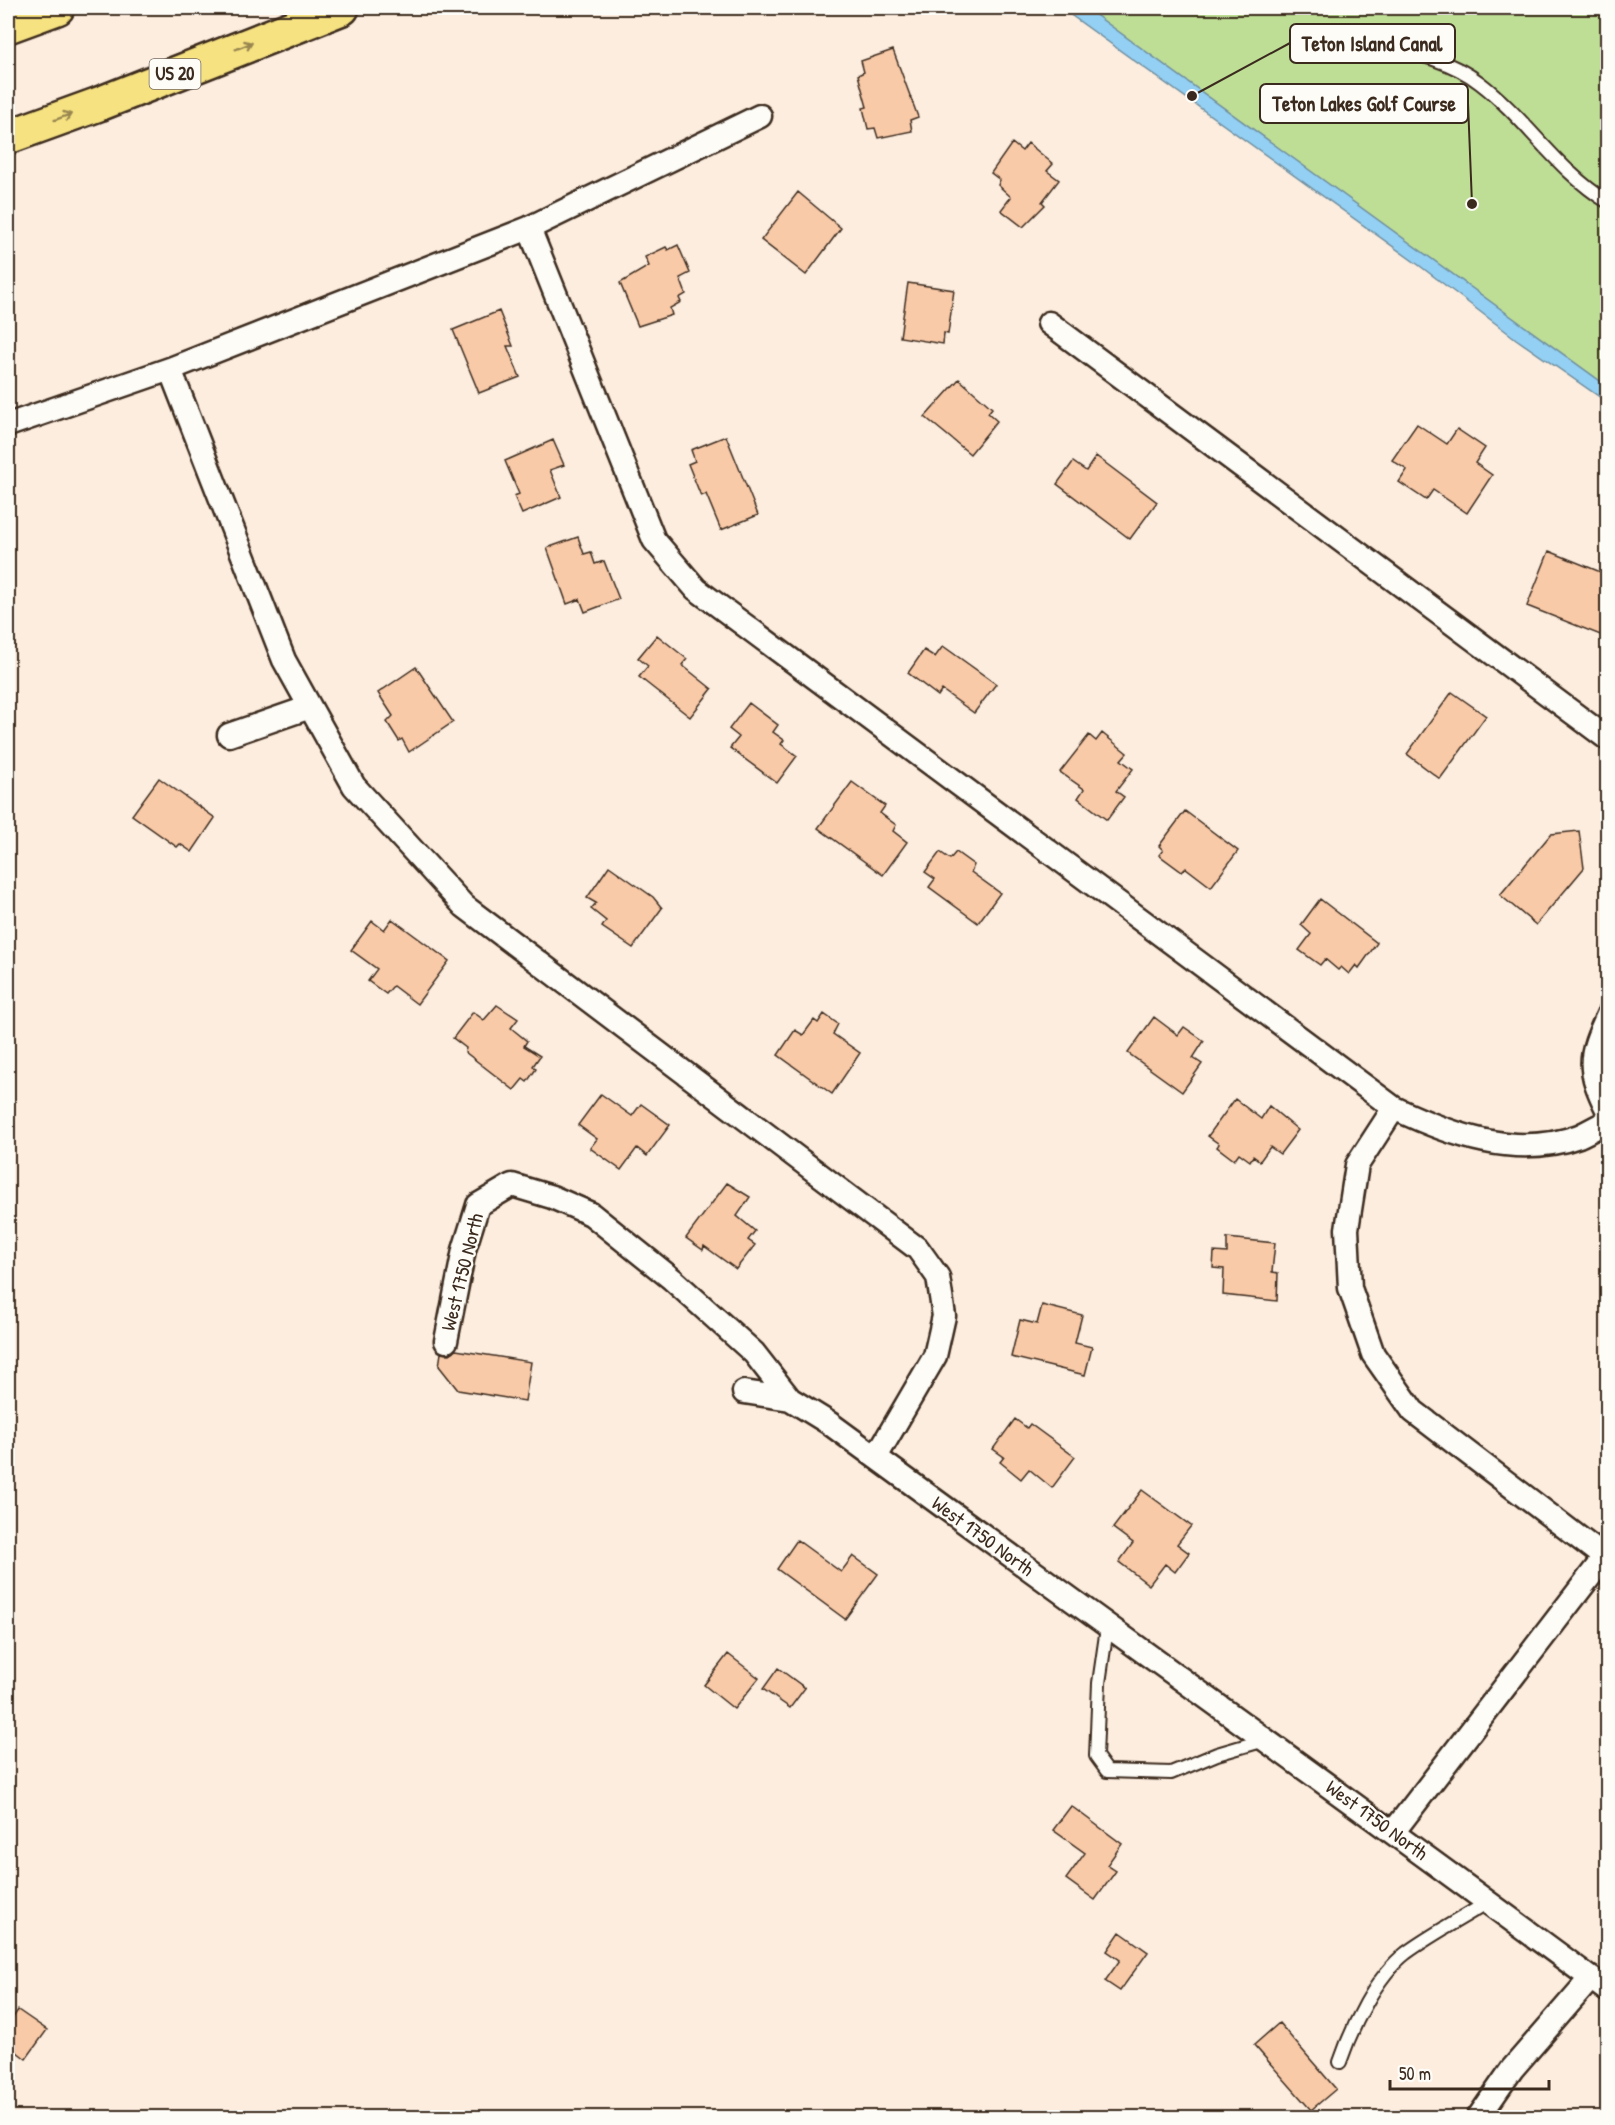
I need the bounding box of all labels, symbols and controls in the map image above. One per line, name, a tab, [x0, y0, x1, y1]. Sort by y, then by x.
callout: Teton Island Canal	[1290, 24, 1455, 63]
text: Teton Island Canal	[1301, 29, 1443, 58]
one-way arrow	[234, 40, 253, 51]
road number: US 20	[150, 59, 201, 89]
callout: Teton Lakes Golf Course	[1260, 84, 1468, 123]
text: Teton Lakes Golf Course	[1271, 89, 1456, 118]
one-way arrow	[53, 111, 71, 122]
street label: West 1750 North	[434, 1210, 489, 1334]
street label: West 1750 North	[927, 1489, 1040, 1582]
street label: West 1750 North	[1321, 1773, 1434, 1866]
scale bar	[1390, 2053, 1549, 2091]
text: 50 m	[1399, 2061, 1431, 2086]

